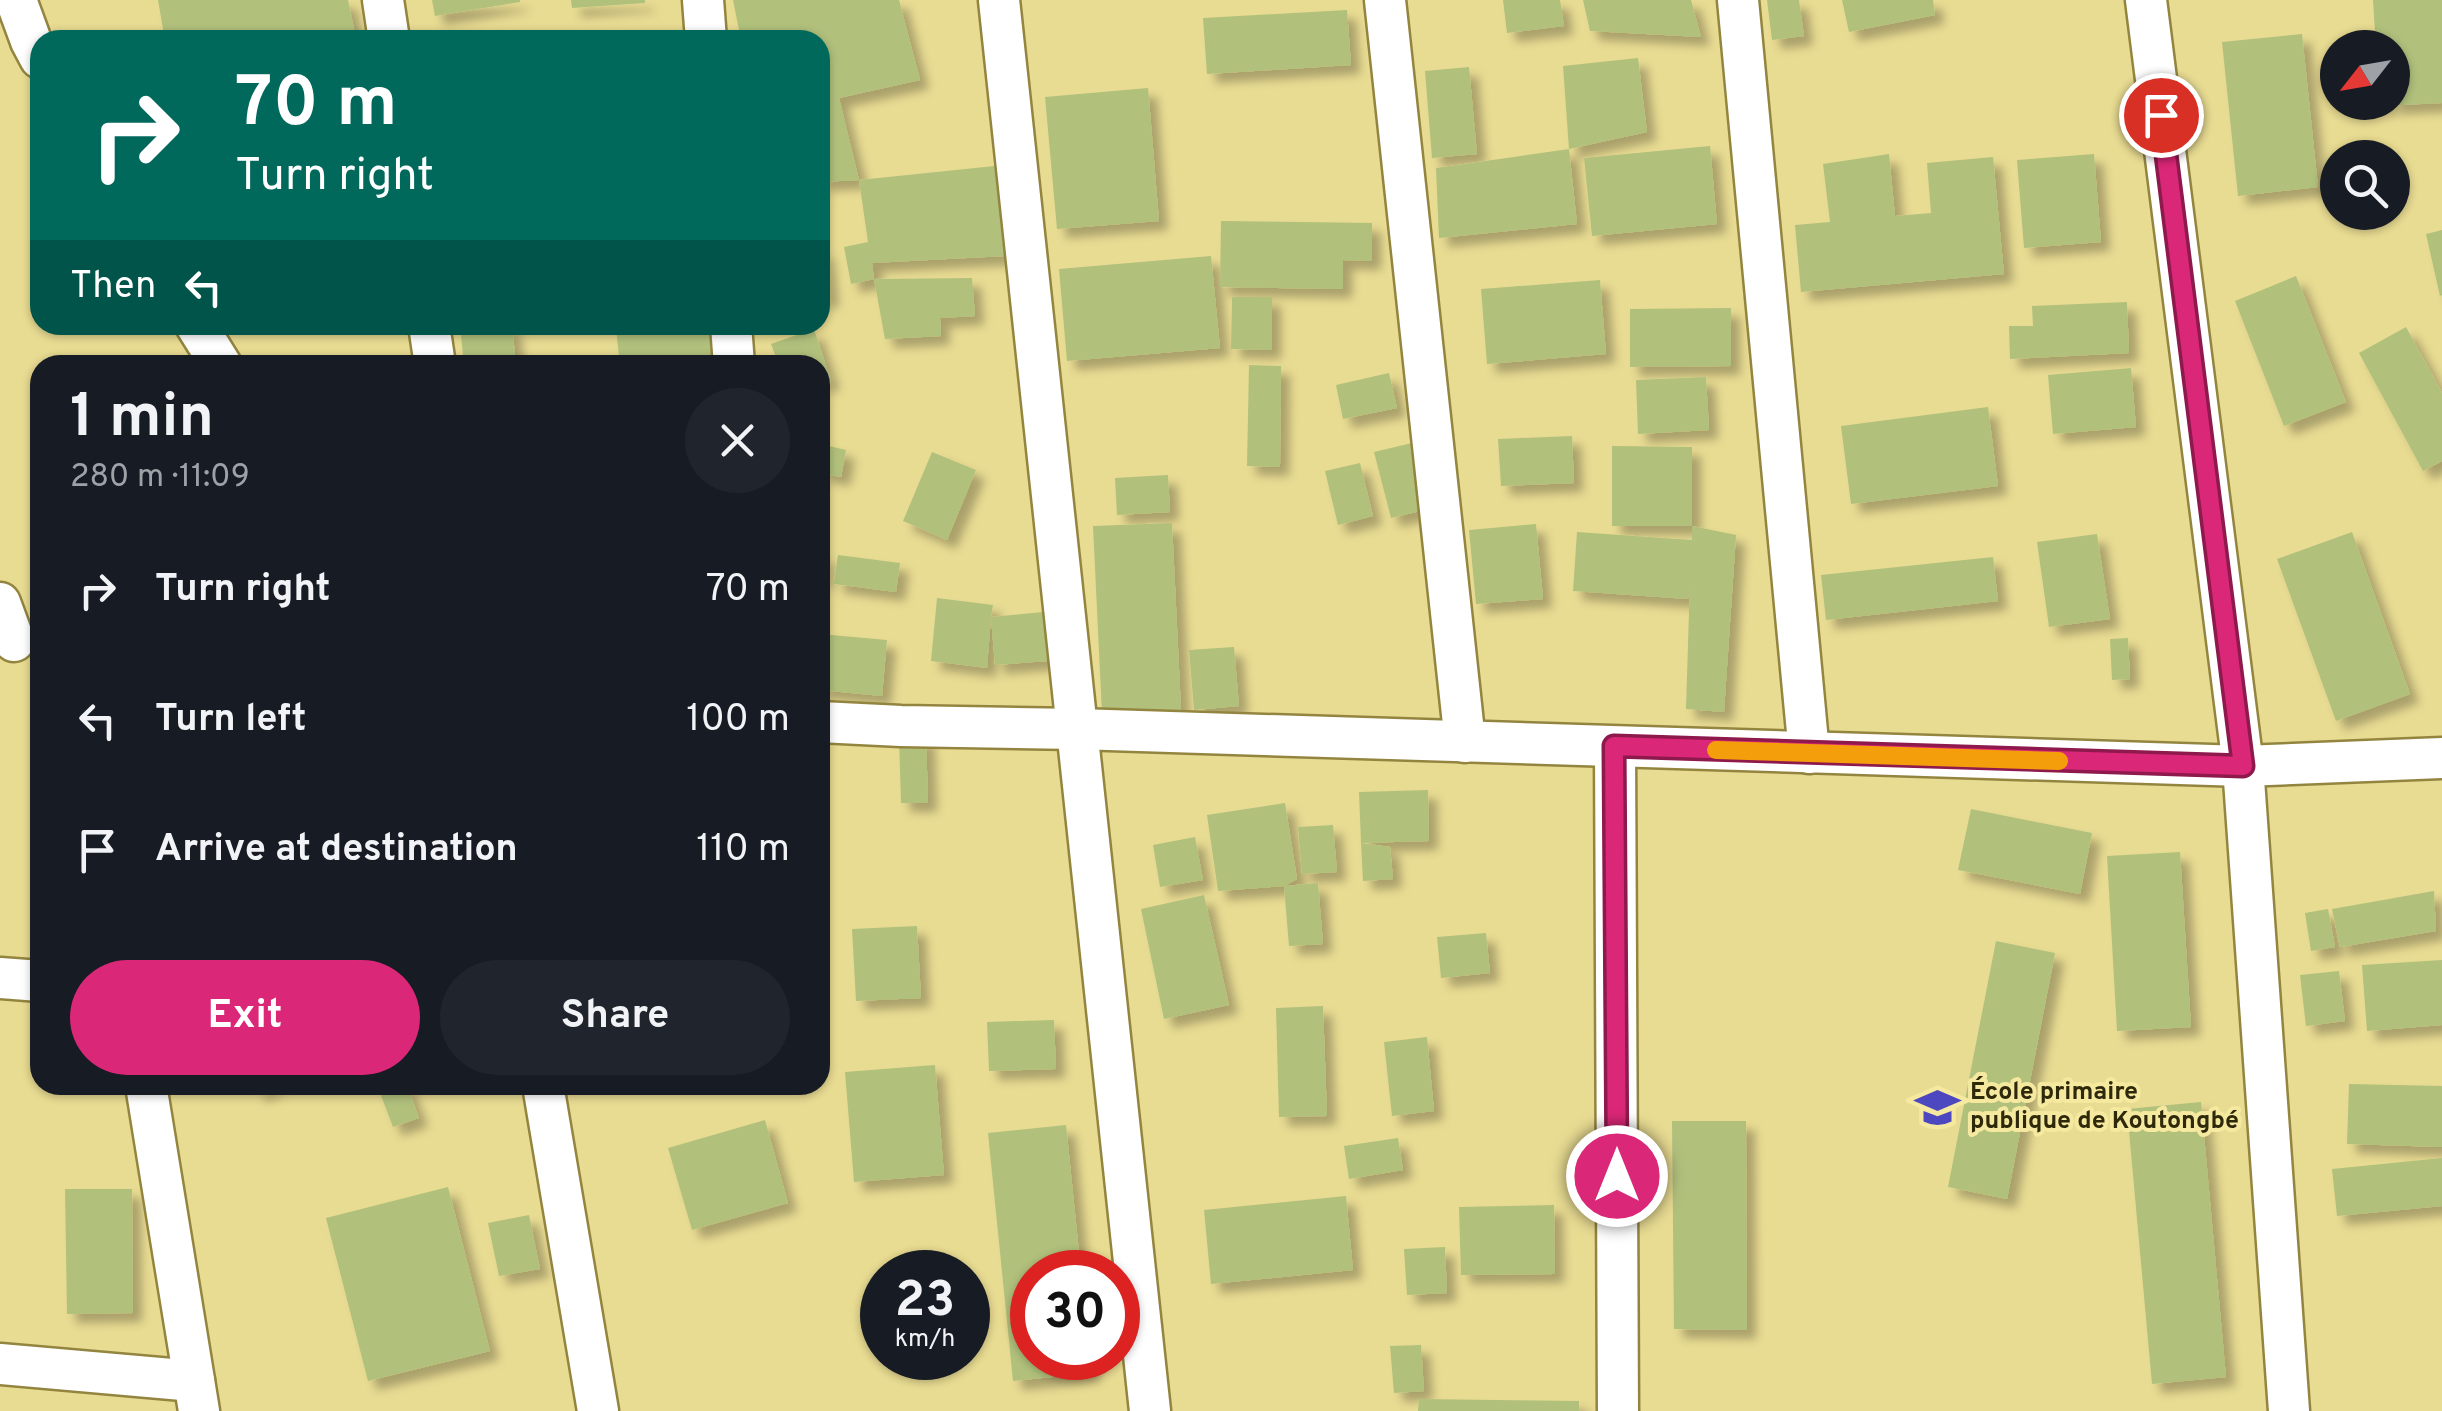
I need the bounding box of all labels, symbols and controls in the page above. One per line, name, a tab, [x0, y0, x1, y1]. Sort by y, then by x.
north arrow	[2320, 30, 2410, 120]
map controls	[2320, 30, 2410, 230]
text: 70 m	[235, 62, 398, 151]
icon: right	[70, 70, 200, 200]
pin	[2119, 73, 2204, 158]
icon: arrive	[2134, 88, 2189, 143]
button: search	[2320, 140, 2410, 230]
text: Turn right	[235, 149, 434, 206]
icon: left	[176, 260, 231, 315]
text: Then	[70, 263, 156, 312]
text: 1 min	[70, 382, 214, 458]
button: close	[685, 388, 790, 493]
text: 280 m · 11:09	[70, 458, 250, 498]
icon: right	[70, 563, 125, 618]
text: Turn right	[155, 566, 330, 615]
text: 70 m	[706, 566, 790, 615]
icon: left	[70, 693, 125, 748]
text: Turn left	[155, 696, 307, 745]
text: 100 m	[686, 696, 790, 745]
icon: arrive	[70, 823, 125, 878]
text: Arrive at destination	[155, 826, 518, 875]
text: 110 m	[696, 826, 790, 875]
button: Exit	[70, 960, 420, 1075]
button: Share	[440, 960, 790, 1075]
place label: École primaire publique de Koutongbé	[1970, 1076, 2239, 1138]
school or university icon: École primaire publique de Koutongbé	[1913, 1083, 1961, 1131]
position arrow	[1565, 1124, 1669, 1228]
speed limit sign: 30	[1010, 1250, 1140, 1380]
text: 23	[895, 1271, 955, 1334]
text: km/h	[895, 1324, 955, 1356]

